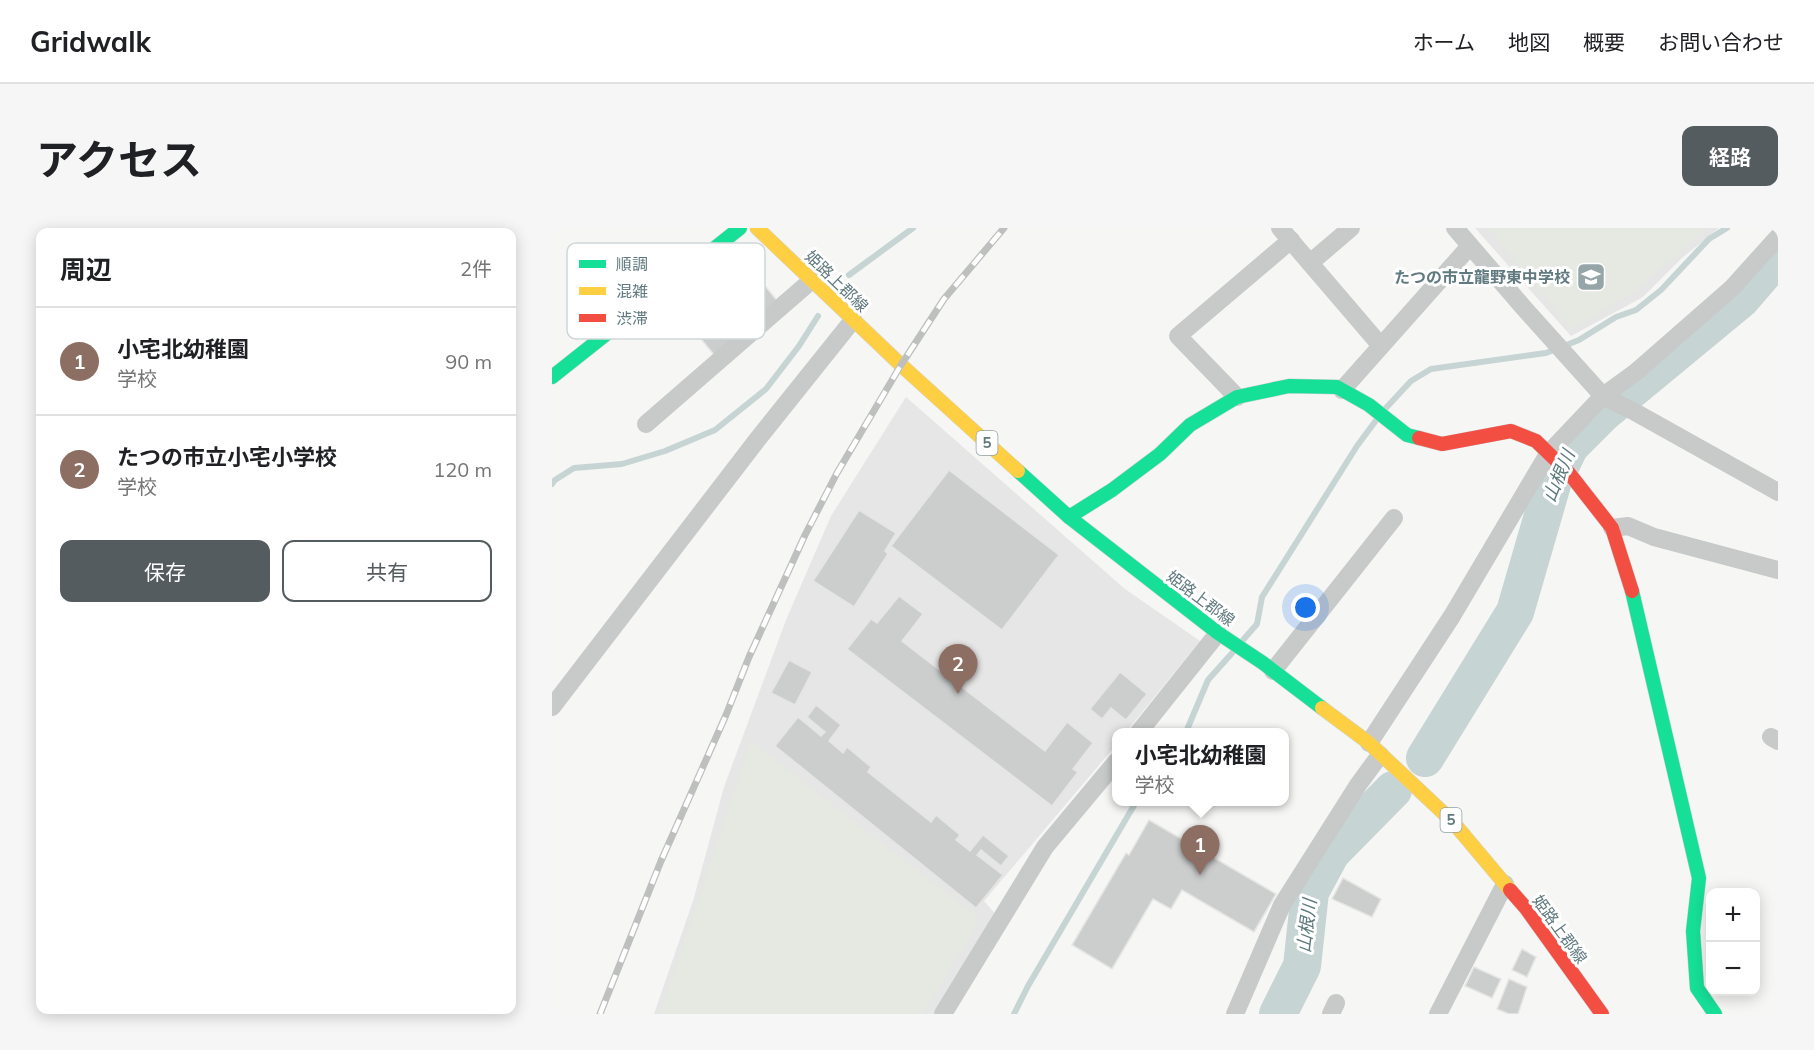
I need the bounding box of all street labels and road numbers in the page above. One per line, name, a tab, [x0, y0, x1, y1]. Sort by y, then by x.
street label: 姫路上郡線	[801, 246, 873, 316]
road number: 5	[976, 431, 998, 455]
street label: 姫路上郡線	[1163, 566, 1239, 630]
road number: 5	[1440, 808, 1462, 832]
street label: 姫路上郡線	[1528, 891, 1592, 967]

